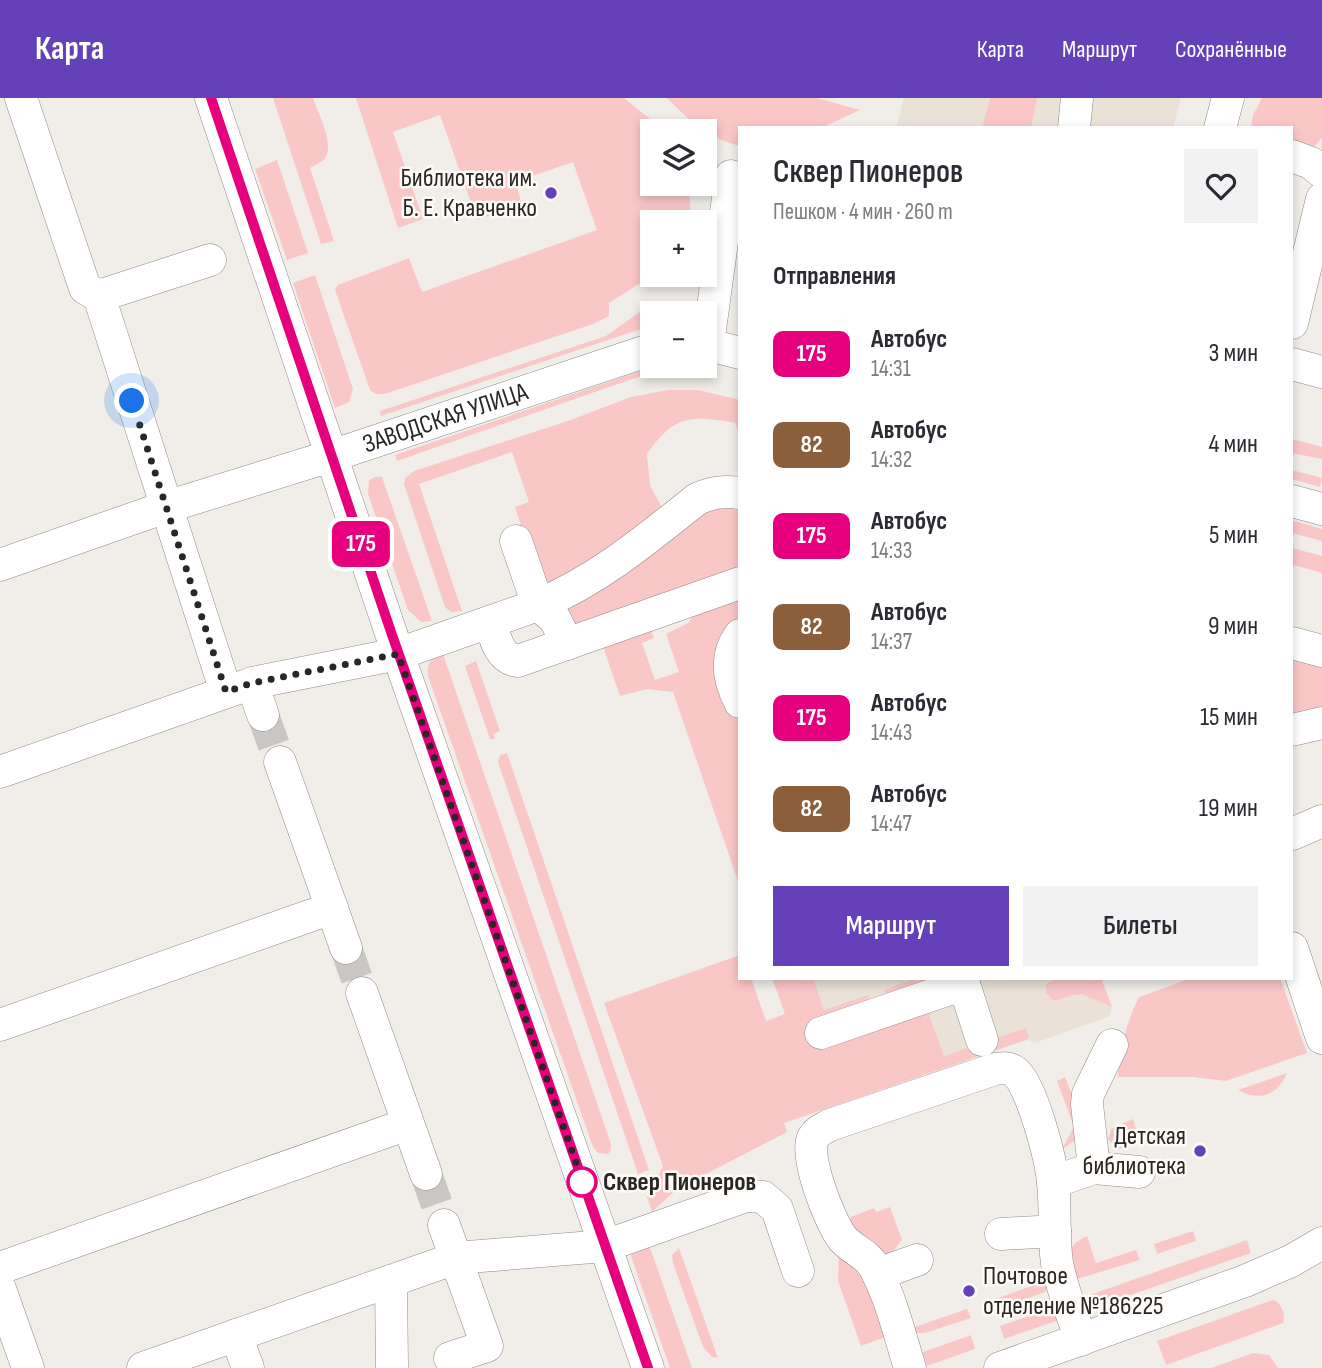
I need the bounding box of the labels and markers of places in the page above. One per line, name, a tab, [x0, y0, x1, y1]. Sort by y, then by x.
place label: Библиотека им. Б. Е. Кравченко	[400, 163, 537, 224]
marker: Библиотека им. Б. Е. Кравченко	[543, 185, 559, 201]
place label: Детская библиотека	[1083, 1121, 1186, 1182]
marker: Детская библиотека	[1192, 1143, 1208, 1159]
marker: Сквер Пионеров	[567, 1167, 597, 1197]
place label: Сквер Пионеров	[603, 1167, 756, 1198]
place label: Почтовое отделение №186225	[983, 1261, 1164, 1322]
marker: Почтовое отделение №186225	[961, 1283, 977, 1299]

